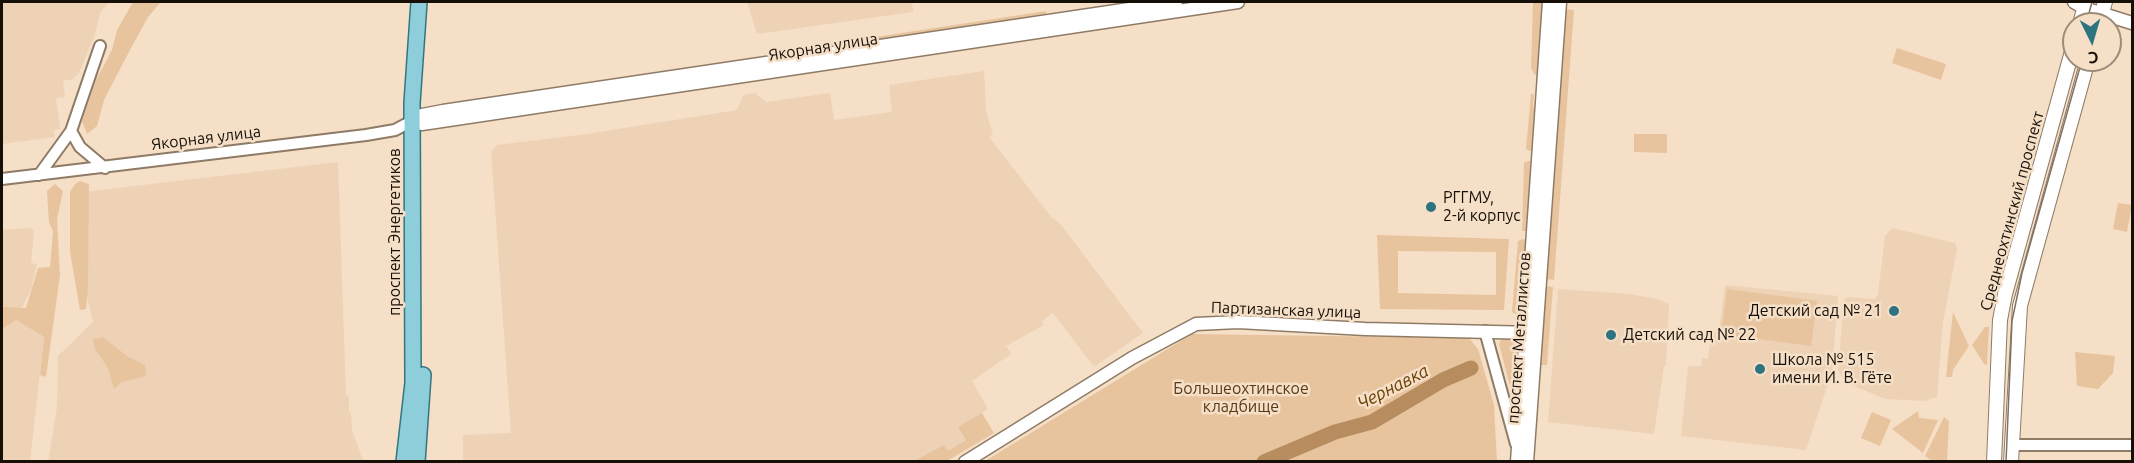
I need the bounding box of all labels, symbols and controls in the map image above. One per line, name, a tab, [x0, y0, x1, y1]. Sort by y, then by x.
north arrow	[2062, 12, 2122, 72]
street label: Якорная улица	[767, 29, 879, 65]
text: С	[2088, 49, 2099, 67]
street label: Среднеохтинский проспект	[1976, 109, 2048, 313]
street label: Якорная улица	[150, 122, 262, 154]
street label: проспект Энергетиков	[385, 148, 405, 316]
place label: РГГМУ, 2-й корпус	[1443, 188, 1521, 226]
marker: РГГМУ, 2-й корпус	[1424, 200, 1438, 214]
street label: проспект Металлистов	[1503, 252, 1535, 424]
street label: Партизанская улица	[1211, 298, 1361, 322]
place label: Детский сад № 21	[1749, 301, 1882, 321]
marker: Детский сад № 21	[1887, 304, 1901, 318]
place label: Детский сад № 22	[1623, 325, 1756, 345]
marker: Детский сад № 22	[1604, 328, 1618, 342]
place label: Школа № 515 имени И. В. Гёте	[1772, 350, 1892, 388]
water label: Чернавка	[1354, 360, 1432, 414]
marker: Школа № 515 имени И. В. Гёте	[1753, 362, 1767, 376]
park label: Большеохтинское кладбище	[1173, 379, 1309, 417]

